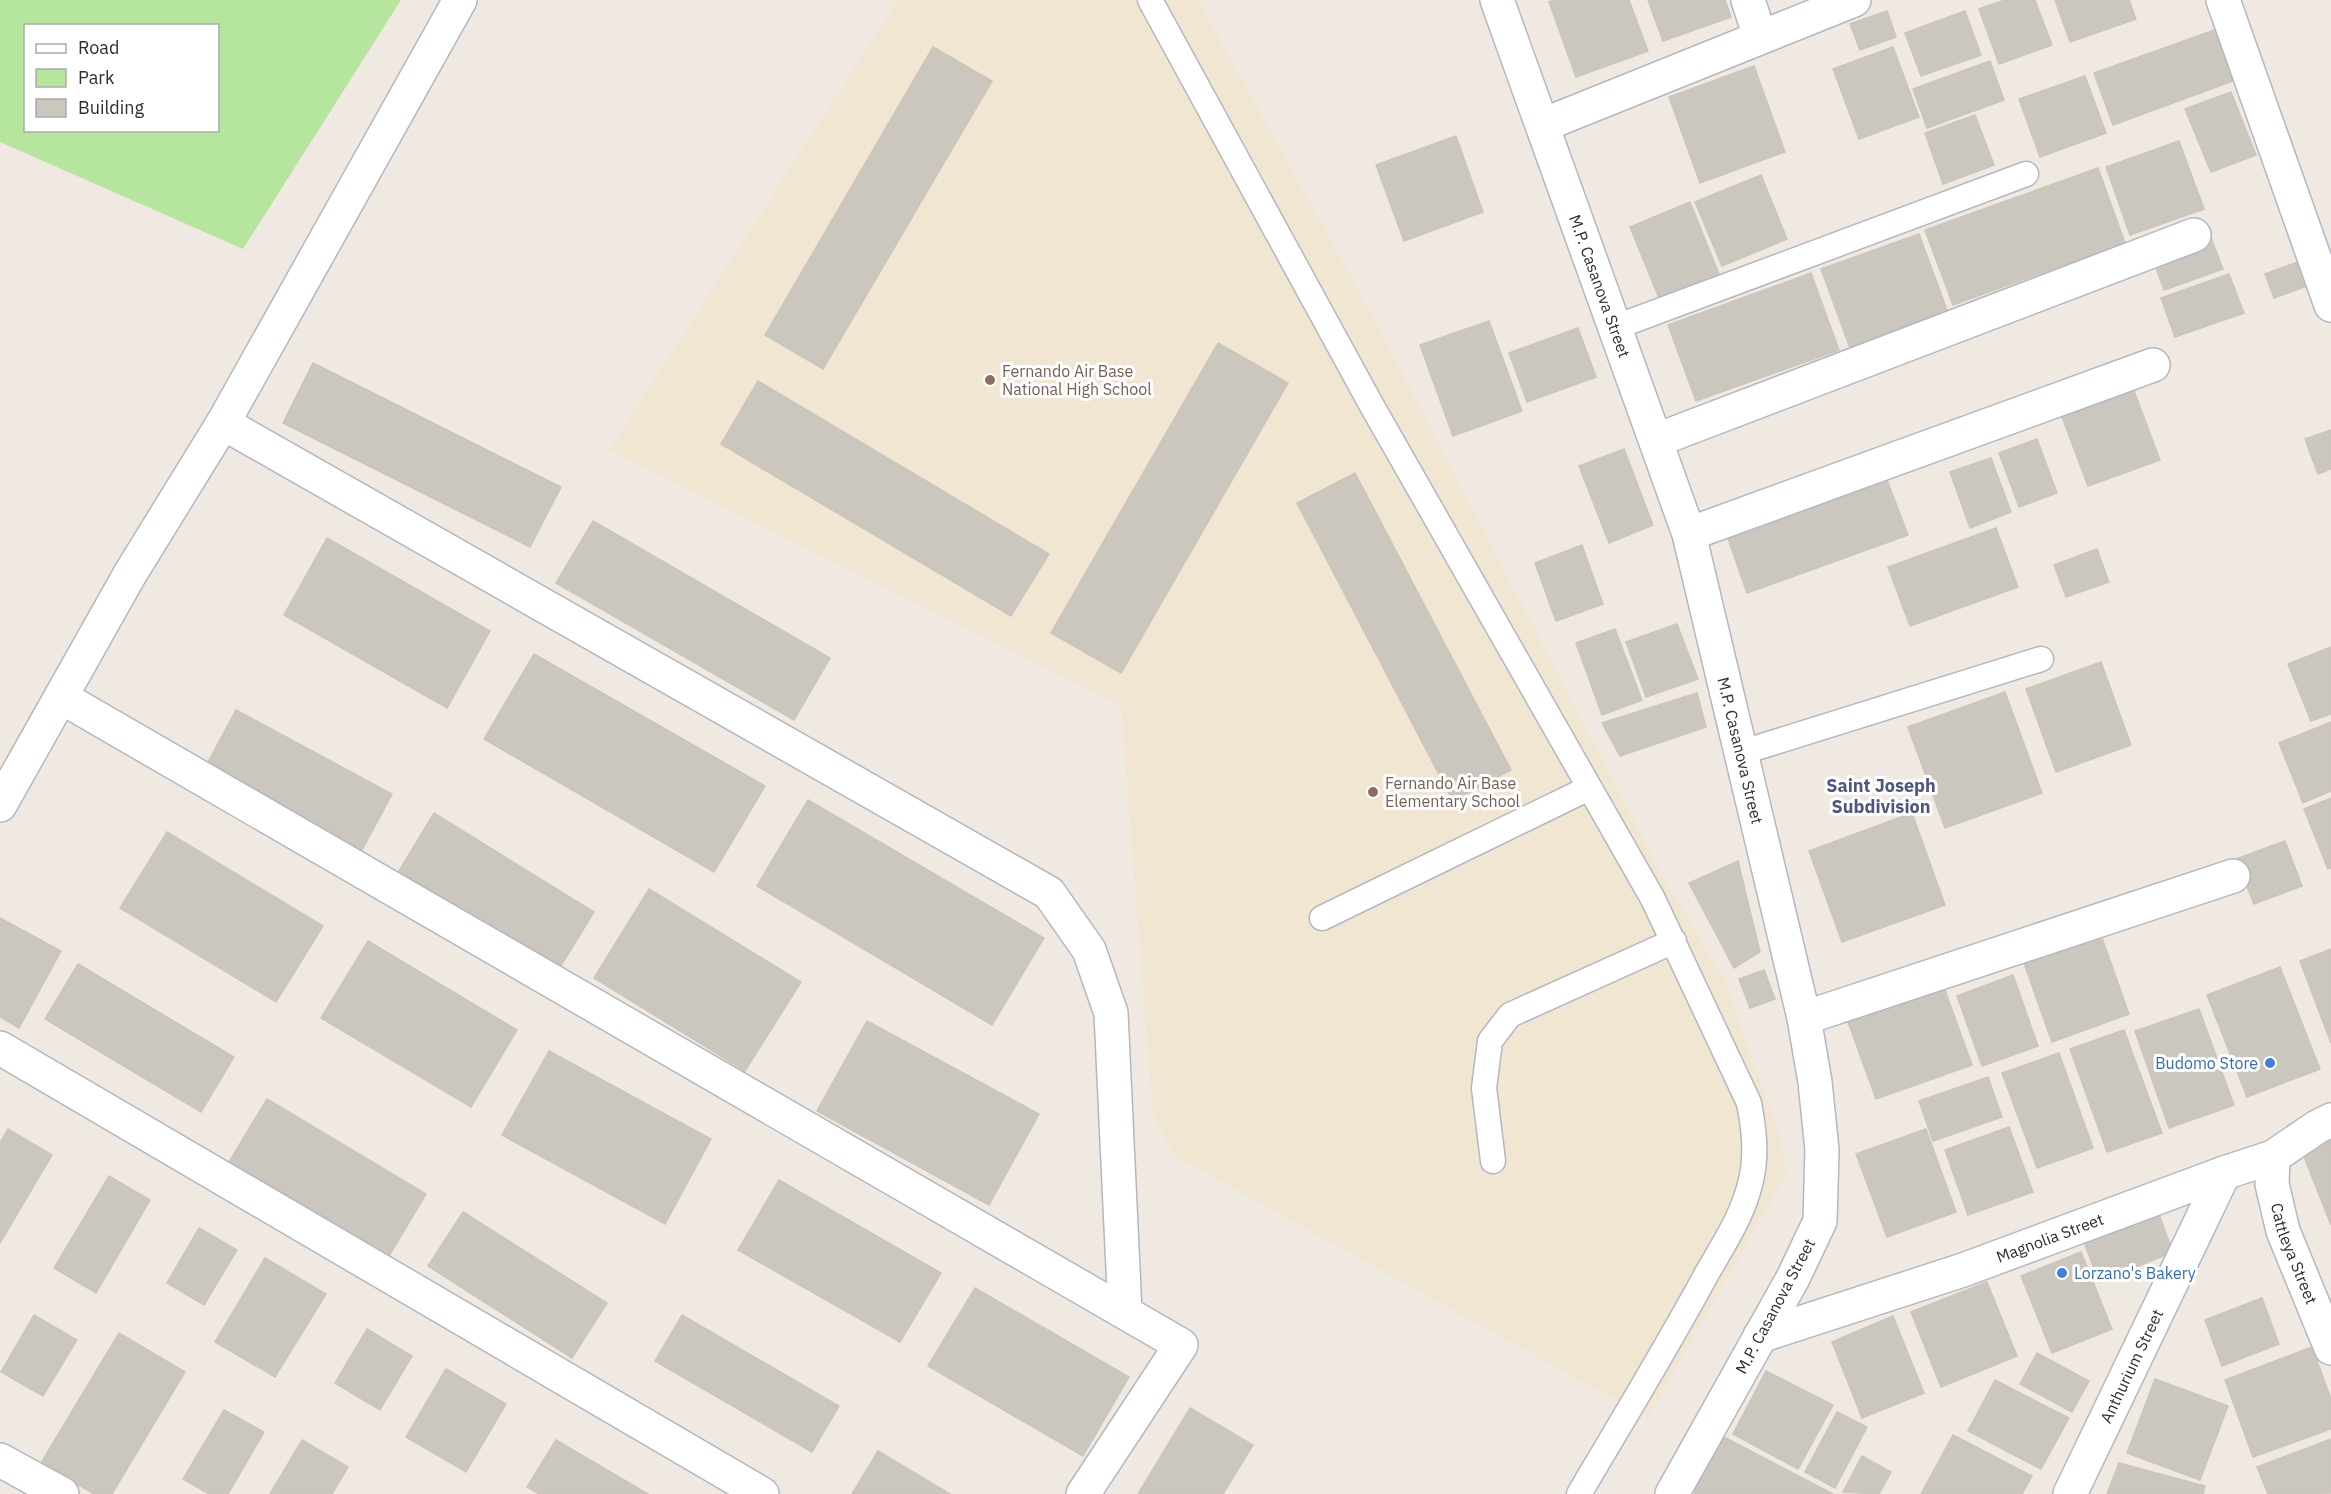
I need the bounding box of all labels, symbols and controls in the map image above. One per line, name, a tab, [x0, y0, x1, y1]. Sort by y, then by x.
legend	[24, 24, 219, 132]
text: Road	[78, 36, 119, 59]
text: Park	[78, 66, 115, 89]
text: Building	[78, 96, 145, 119]
street label: M.P. Casanova Street	[1565, 212, 1635, 360]
place label: Fernando Air Base National High School	[1002, 361, 1152, 399]
marker: Fernando Air Base National High School	[983, 373, 997, 387]
street label: M.P. Casanova Street	[1713, 675, 1768, 826]
place label: Fernando Air Base Elementary School	[1385, 773, 1520, 811]
district label: Saint Joseph Subdivision	[1826, 774, 1936, 818]
marker: Fernando Air Base Elementary School	[1366, 785, 1380, 799]
place label: Budomo Store	[2155, 1053, 2258, 1073]
marker: Budomo Store	[2263, 1056, 2277, 1070]
street label: Cattleya Street	[2267, 1201, 2322, 1307]
street label: Magnolia Street	[1993, 1209, 2106, 1267]
street label: M.P. Casanova Street	[1731, 1235, 1819, 1377]
place label: Lorzano's Bakery	[2074, 1263, 2196, 1283]
marker: Lorzano's Bakery	[2055, 1266, 2069, 1280]
street label: Anthurium Street	[2096, 1306, 2167, 1426]

